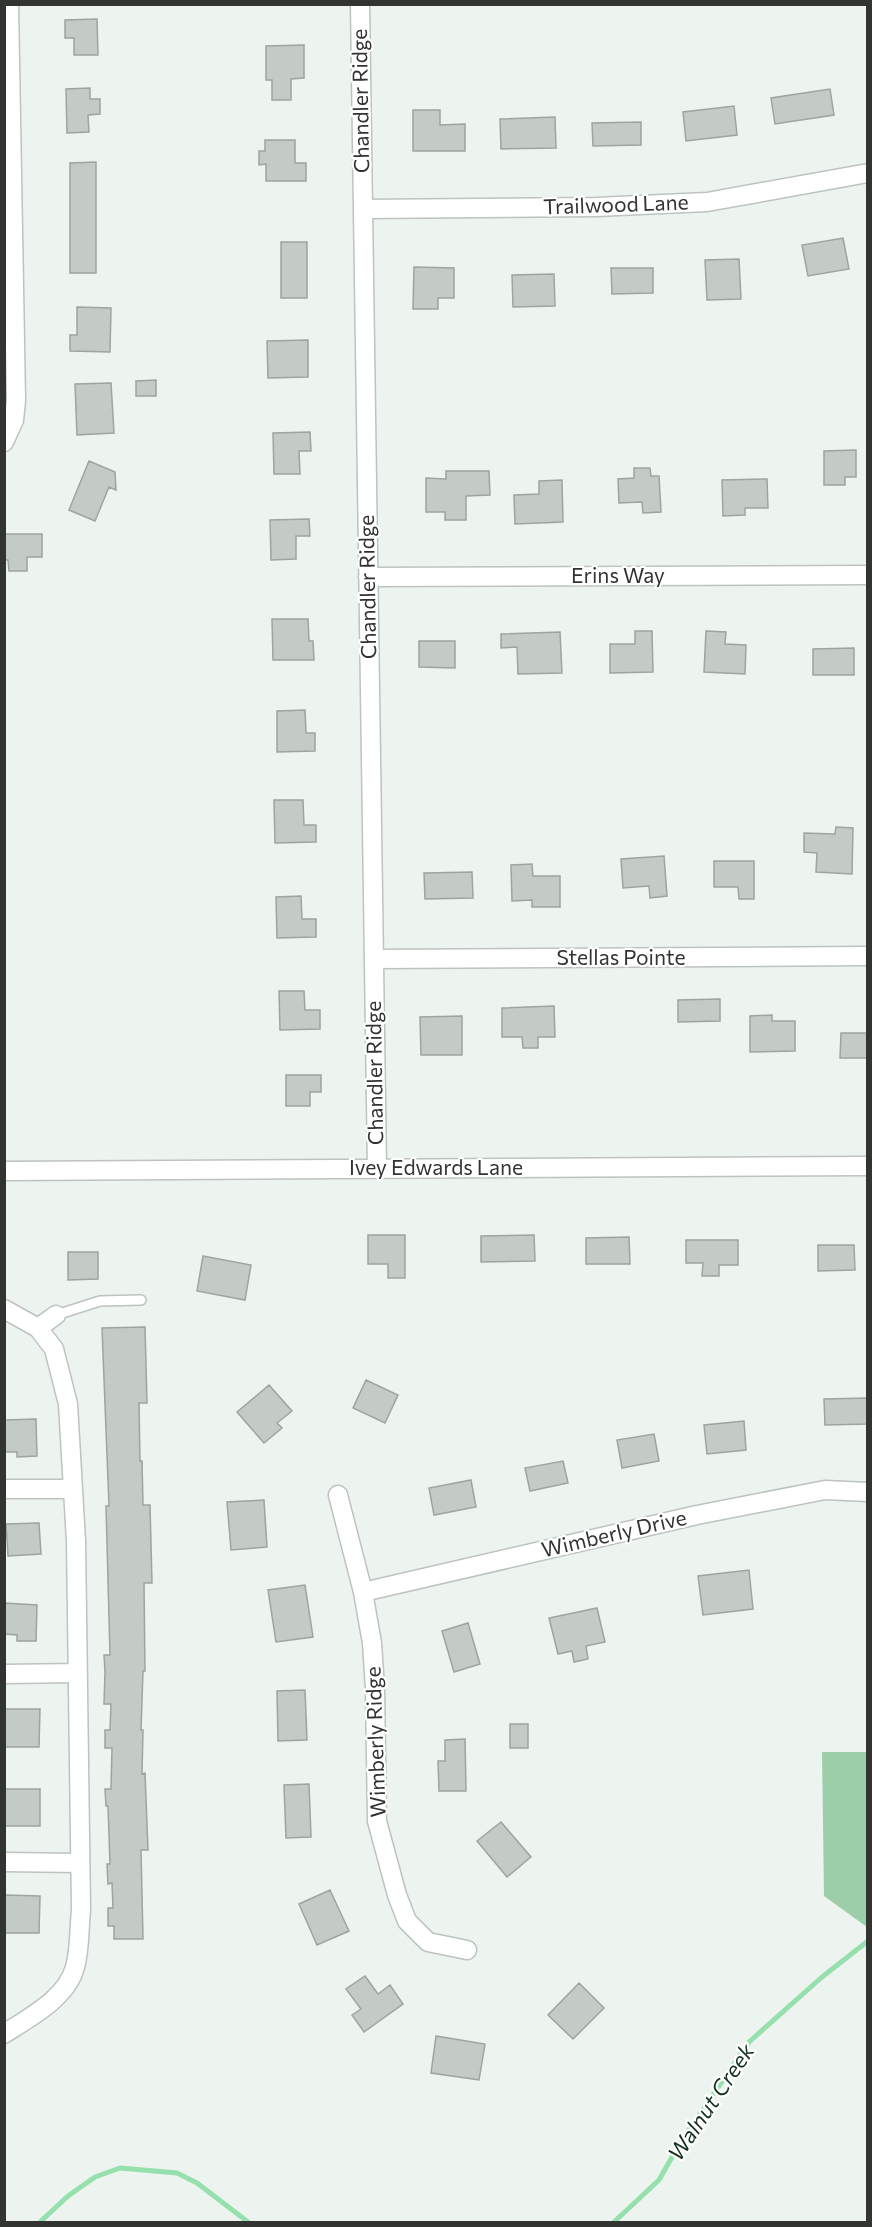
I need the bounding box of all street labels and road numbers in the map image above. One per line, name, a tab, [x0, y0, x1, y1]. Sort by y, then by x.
street label: Chandler Ridge	[346, 29, 373, 173]
street label: Trailwood Lane	[543, 188, 689, 219]
street label: Chandler Ridge	[353, 515, 380, 659]
street label: Erins Way	[571, 562, 665, 587]
street label: Stellas Pointe	[556, 944, 686, 969]
street label: Chandler Ridge	[360, 1001, 387, 1145]
street label: Ivey Edwards Lane	[349, 1154, 523, 1179]
street label: Wimberly Drive	[539, 1504, 689, 1561]
street label: Wimberly Ridge	[359, 1666, 390, 1818]

